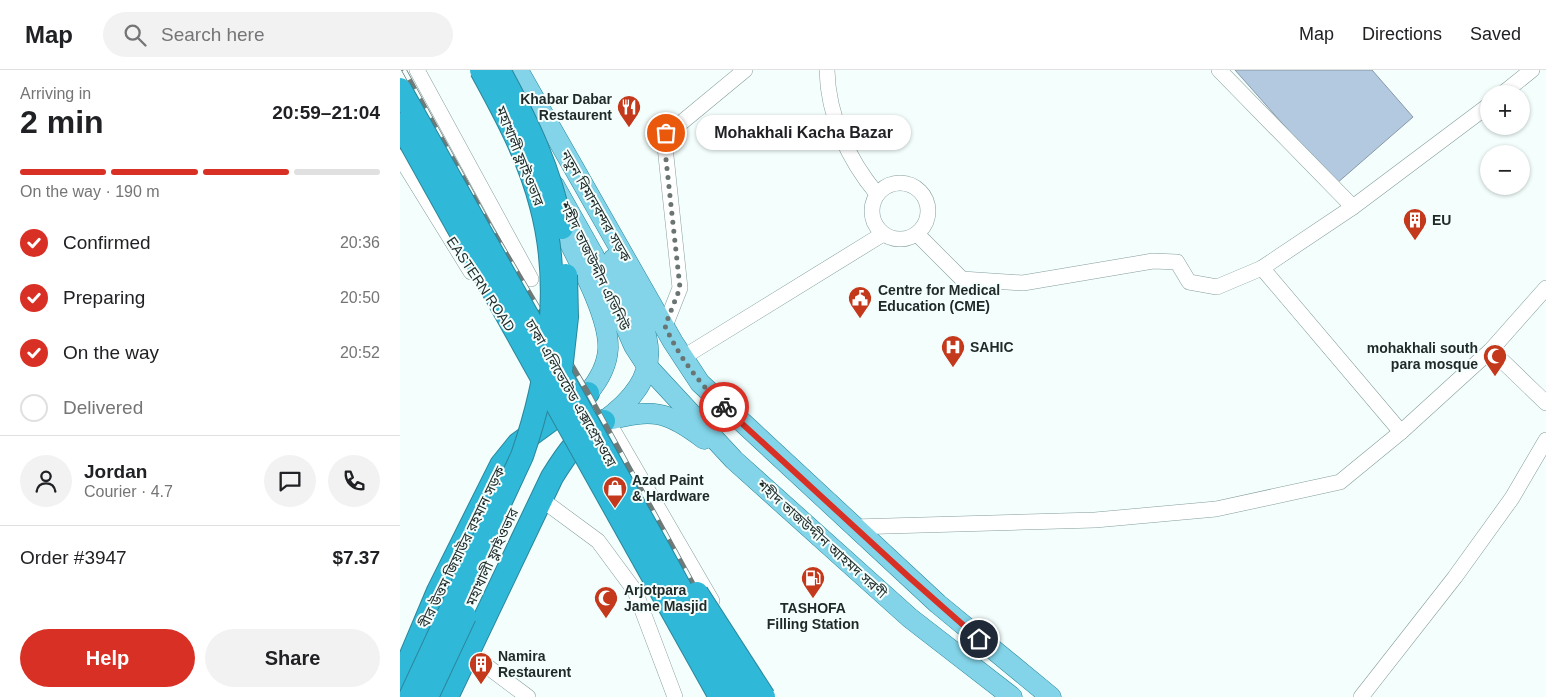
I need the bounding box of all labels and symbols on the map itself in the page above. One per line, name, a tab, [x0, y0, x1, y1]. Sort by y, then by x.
place label: Khabar Dabar Restaurent	[520, 91, 613, 123]
restaurant icon: Khabar Dabar Restaurent	[616, 94, 642, 128]
street label: মহাখালী ফ্লাইওভার	[492, 103, 547, 209]
pin	[645, 112, 687, 154]
callout: Mohakhali Kacha Bazar	[696, 116, 911, 150]
street label: নতুন বিমানবন্দর সড়ক	[556, 147, 635, 266]
street label: শহীদ তাজউদ্দীন এভিনিউ	[556, 198, 634, 334]
building icon: EU	[1402, 207, 1428, 241]
place label: EU	[1432, 212, 1451, 228]
street label: EASTERN ROAD	[443, 234, 519, 334]
place label: Centre for Medical Education (CME)	[878, 282, 1000, 314]
public building icon: Centre for Medical Education (CME)	[847, 285, 873, 319]
street label: ঢাকা এলিভেটেড এক্সপ্রেসওয়ে	[522, 316, 620, 470]
hospital icon: SAHIC	[940, 334, 966, 368]
place label: SAHIC	[970, 339, 1014, 355]
place label: mohakhali south para mosque	[1367, 340, 1478, 372]
mosque icon: mohakhali south para mosque	[1482, 343, 1508, 377]
courier	[699, 382, 749, 432]
street label: বীর উত্তম জিয়াউর রহমান সড়ক	[415, 463, 508, 631]
place label: Azad Paint & Hardware	[632, 472, 710, 504]
shop icon: Azad Paint & Hardware	[602, 475, 628, 509]
street label: শহীদ তাজউদ্দীন আহমদ সরণী	[753, 476, 890, 602]
street label: মহাখালী ফ্লাইওভার	[462, 505, 522, 609]
fuel station icon: TASHOFA Filling Station	[800, 565, 826, 599]
place label: Arjotpara Jame Masjid	[624, 582, 707, 614]
mosque icon: Arjotpara Jame Masjid	[593, 585, 619, 619]
place label: TASHOFA Filling Station	[767, 600, 859, 632]
pin	[958, 618, 1000, 660]
place label: Namira Restaurent	[498, 648, 571, 680]
building icon: Namira Restaurent	[468, 651, 494, 685]

